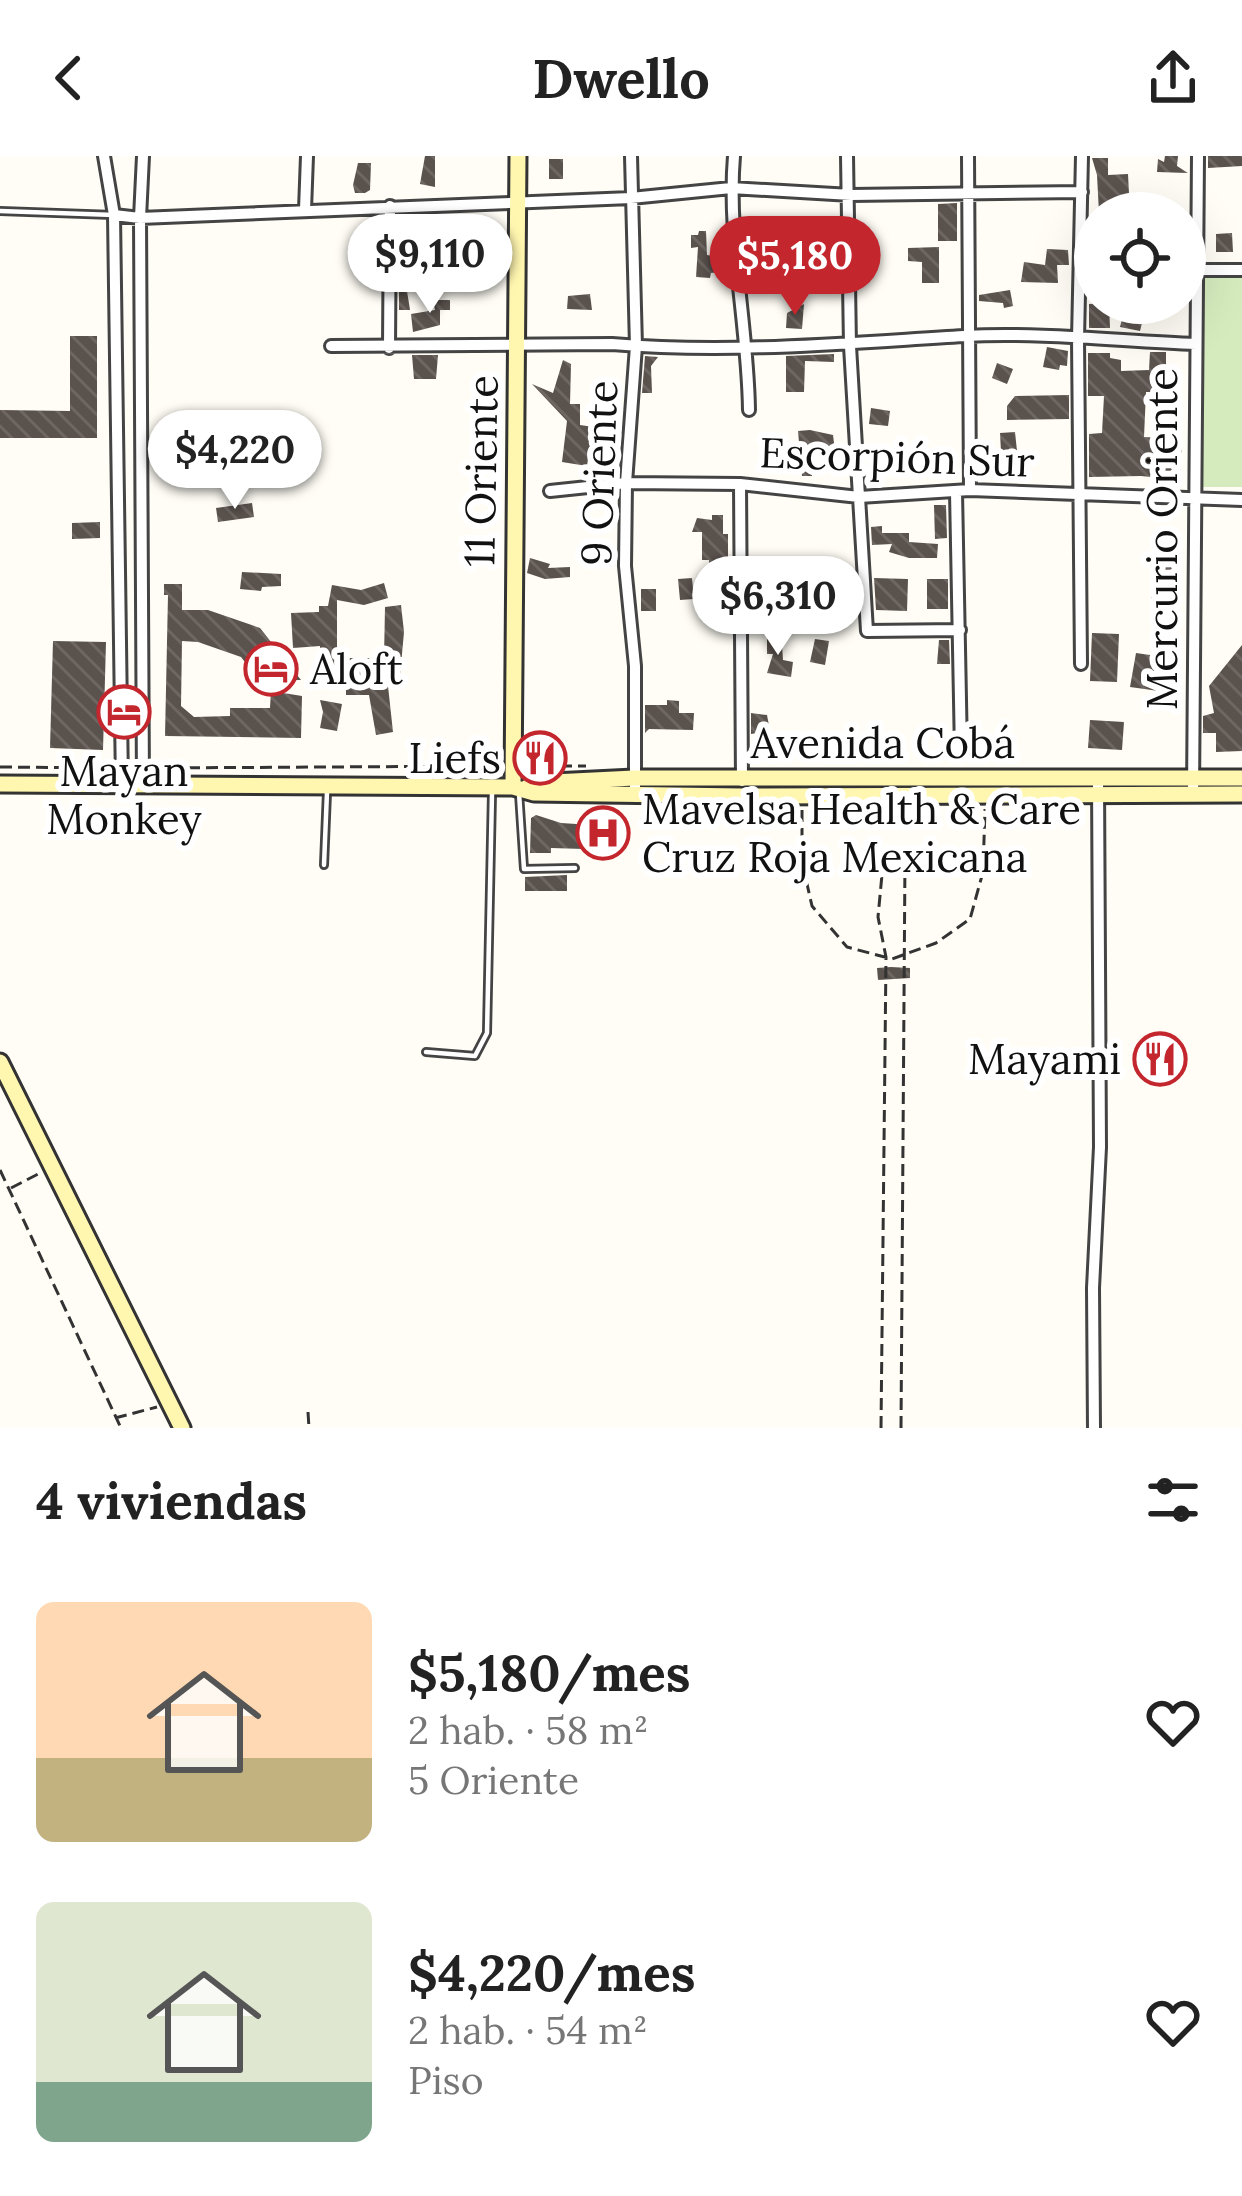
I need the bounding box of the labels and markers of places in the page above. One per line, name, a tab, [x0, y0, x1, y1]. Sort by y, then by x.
pin: $9,110	[332, 214, 528, 316]
pin: $5,180	[697, 216, 893, 318]
pin: $4,220	[137, 410, 333, 512]
pin: $6,310	[680, 556, 876, 658]
hotel icon: Aloft	[243, 641, 299, 697]
place label: Aloft	[309, 642, 404, 696]
hotel icon: Mayan Monkey	[96, 684, 152, 740]
restaurant icon: Liefs	[512, 730, 568, 786]
place label: Liefs	[409, 731, 501, 785]
place label: Mayan Monkey	[46, 744, 202, 846]
place label: Mavelsa Health & Care Cruz Roja Mexicana	[642, 782, 1081, 884]
hospital icon: Mavelsa Health & Care Cruz Roja Mexicana	[575, 805, 631, 861]
restaurant icon: Mayami	[1132, 1031, 1188, 1087]
place label: Mayami	[968, 1032, 1121, 1086]

